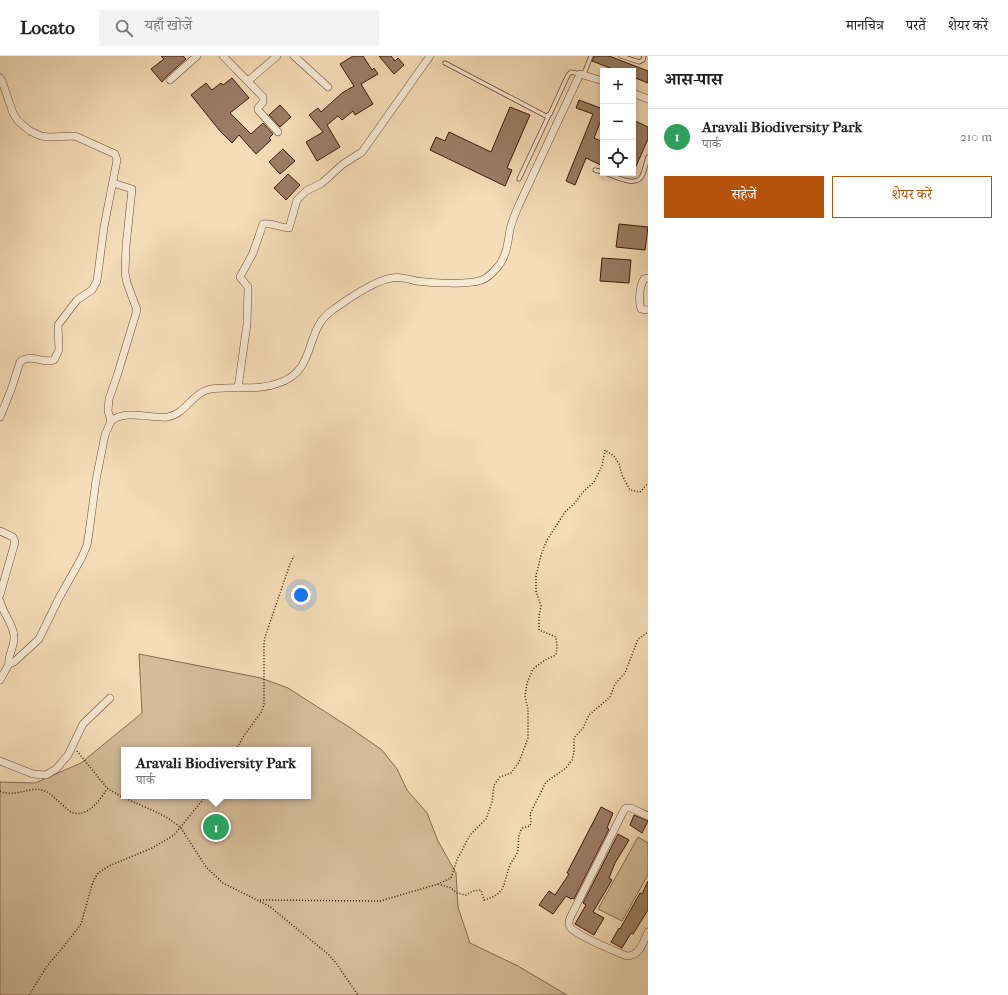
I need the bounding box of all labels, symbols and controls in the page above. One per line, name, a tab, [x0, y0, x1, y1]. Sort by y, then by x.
search box	[99, 10, 379, 46]
text: यहाँ खोजें	[145, 16, 192, 34]
text: Locato	[20, 17, 75, 39]
icon: search	[113, 17, 135, 39]
text: मानचित्र	[846, 17, 884, 34]
text: परतें	[906, 17, 926, 34]
text: शेयर करें	[948, 17, 988, 34]
map controls	[600, 68, 636, 176]
button: +	[600, 68, 636, 104]
text: आस-पास	[664, 69, 723, 89]
button: −	[600, 104, 636, 140]
text: Aravali Biodiversity Park	[702, 118, 862, 136]
text: 1	[675, 129, 679, 144]
text: 210 m	[960, 129, 992, 144]
text: पार्क	[702, 136, 721, 151]
button: locate	[600, 140, 636, 176]
button: सहेजें	[664, 176, 824, 218]
button: शेयर करें	[832, 176, 992, 218]
your location	[291, 585, 311, 605]
popup	[121, 747, 311, 799]
text: Aravali Biodiversity Park	[136, 754, 296, 772]
text: पार्क	[136, 772, 155, 787]
pin: 1	[203, 812, 229, 842]

